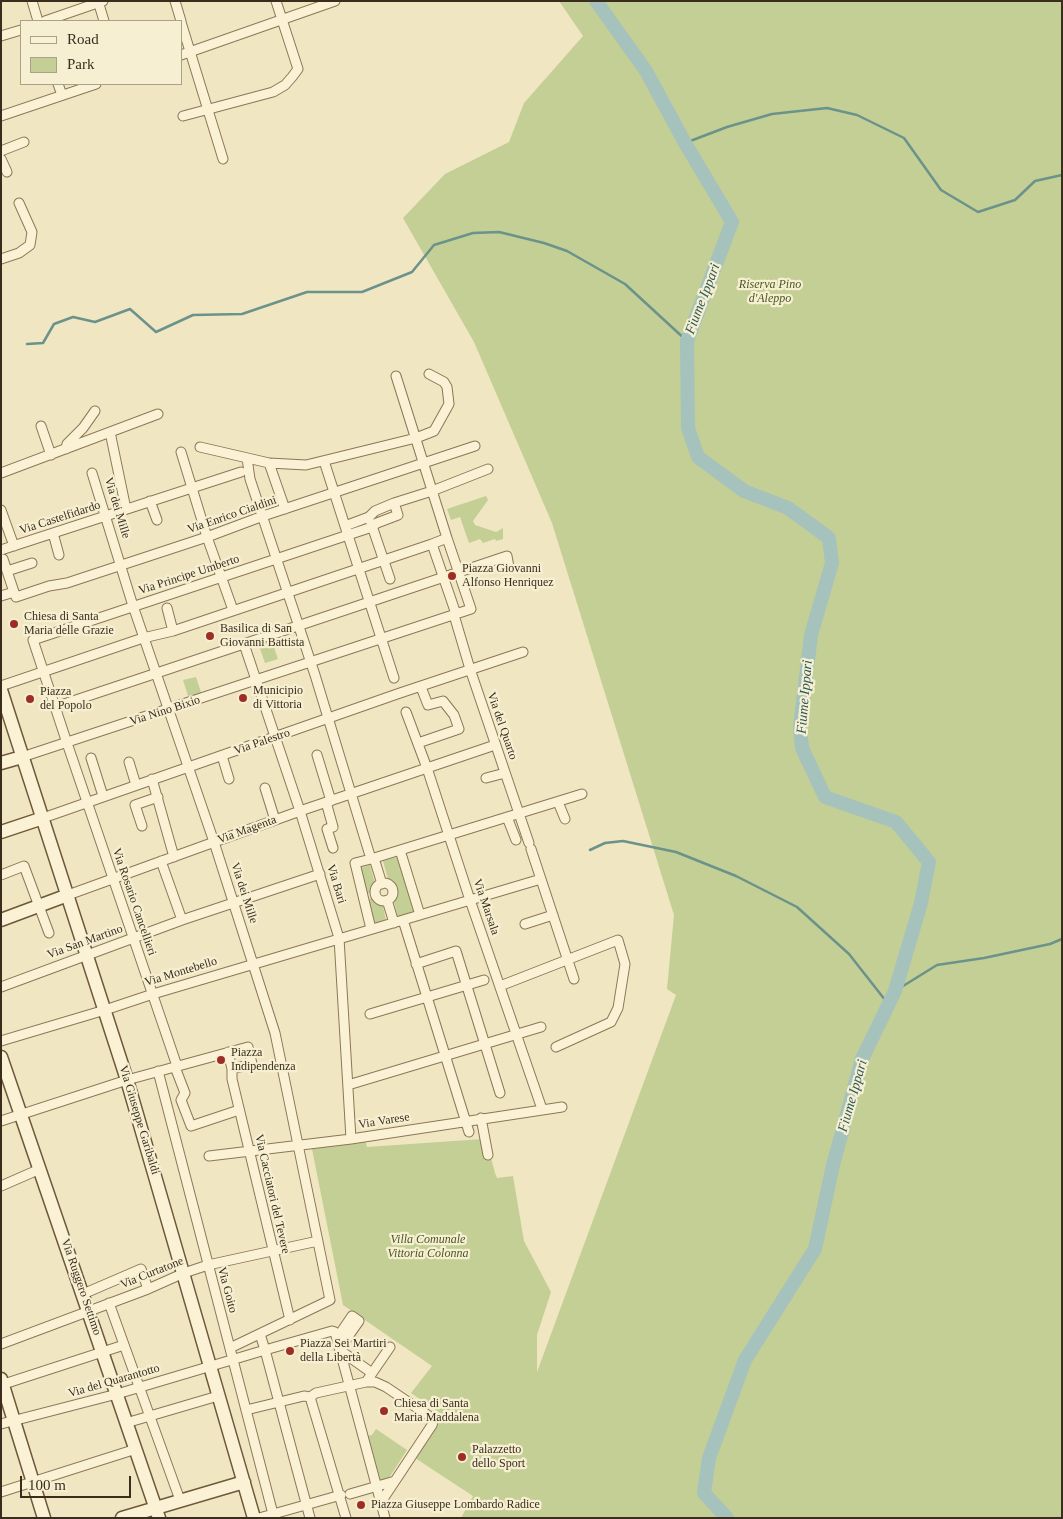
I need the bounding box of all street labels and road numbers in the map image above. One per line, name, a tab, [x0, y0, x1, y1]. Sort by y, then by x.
street label: Via dei Mille	[101, 476, 133, 540]
street label: Via Enrico Cialdini	[186, 493, 278, 537]
street label: Via Castelfidardo	[18, 498, 102, 538]
street label: Via Principe Umberto	[137, 552, 241, 598]
street label: Via del Quarto	[484, 690, 520, 762]
street label: Via Nino Bixio	[128, 693, 202, 729]
street label: Via Palestro	[232, 726, 292, 758]
street label: Via Magenta	[216, 813, 278, 847]
street label: Via Rosario Cancellieri	[109, 846, 159, 958]
street label: Via dei Mille	[227, 861, 261, 925]
street label: Via Bari	[323, 863, 349, 905]
street label: Via Marsala	[470, 877, 502, 937]
street label: Via San Martino	[45, 922, 125, 962]
street label: Via Montebello	[143, 954, 219, 990]
street label: Via Giuseppe Garibaldi	[116, 1064, 162, 1176]
street label: Via Varese	[357, 1110, 411, 1132]
street label: Via Cacciatori del Tevere	[251, 1133, 293, 1255]
street label: Via Ruggero Settimo	[58, 1237, 104, 1337]
street label: Via Curtatone	[118, 1254, 186, 1292]
street label: Via Goito	[214, 1265, 240, 1315]
street label: Via del Quarantotto	[67, 1361, 161, 1401]

